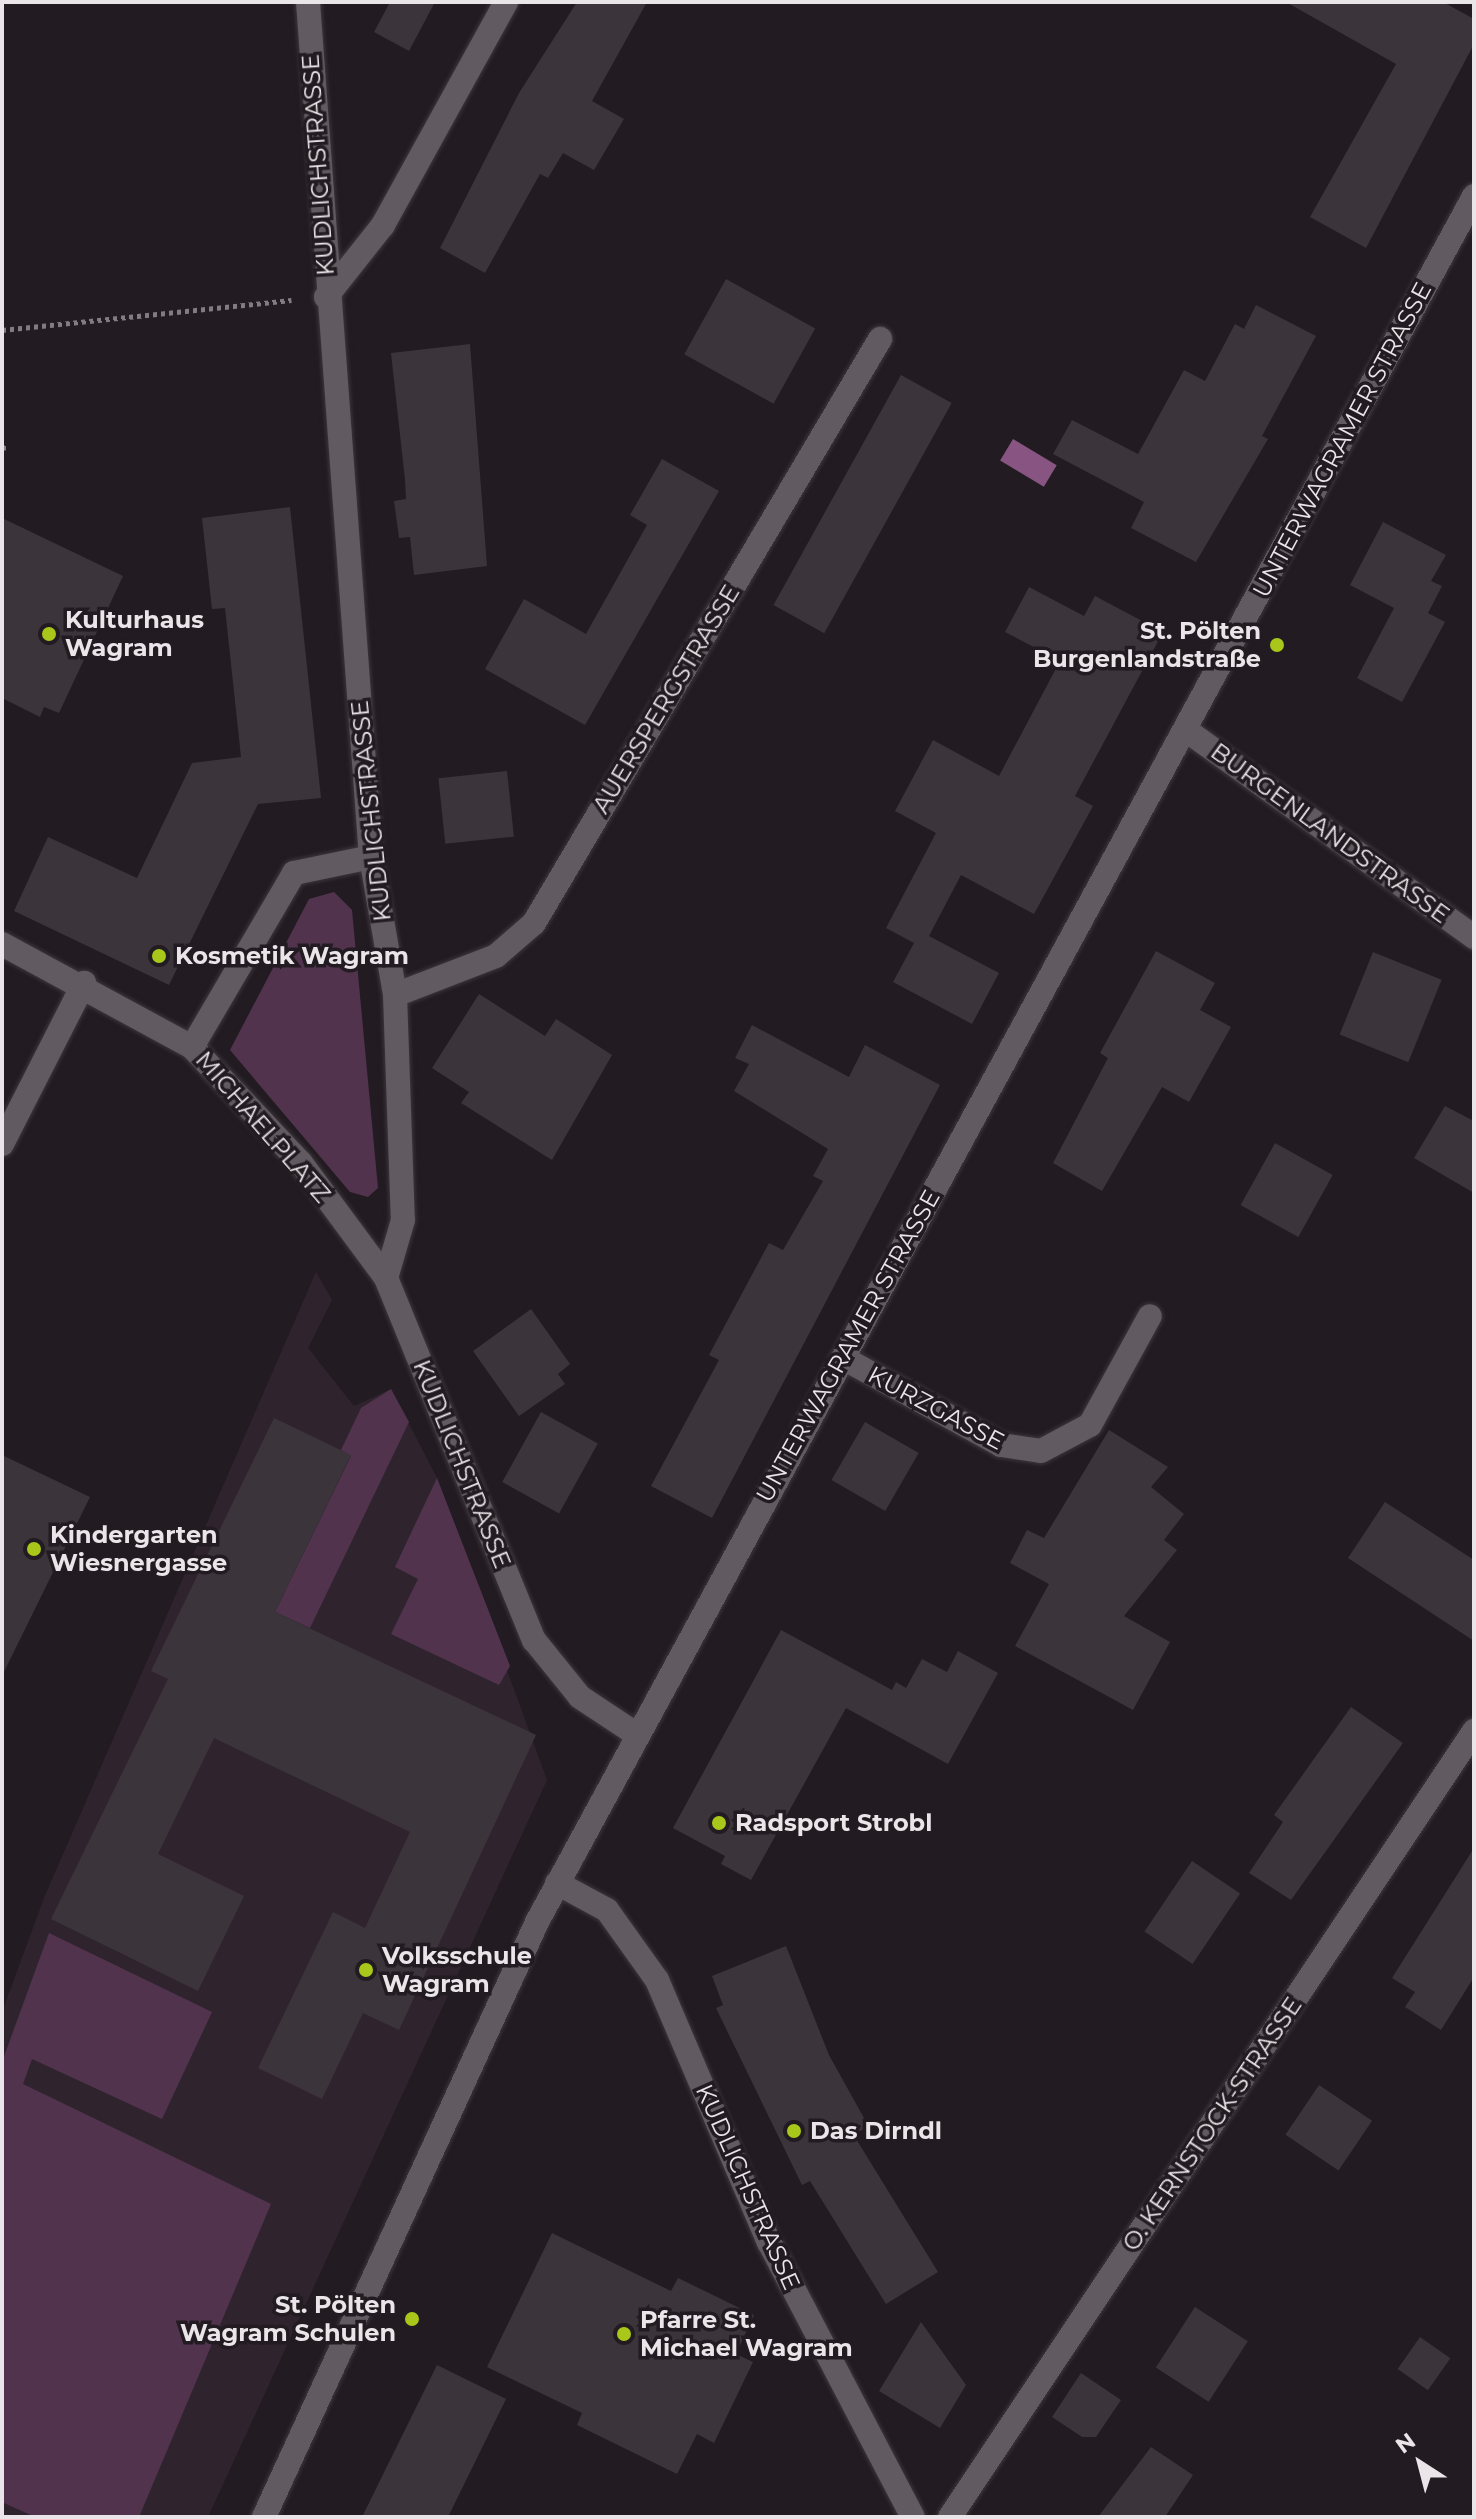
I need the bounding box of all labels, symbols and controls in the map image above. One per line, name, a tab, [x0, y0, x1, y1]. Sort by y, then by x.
street label: KUDLICHSTRASSE	[296, 53, 340, 277]
street label: UNTERWAGRAMER STRASSE	[1247, 278, 1437, 602]
street label: AUERSPERGSTRASSE	[586, 580, 746, 818]
place label: Kulturhaus Wagram	[65, 606, 204, 662]
place label: St. Pölten Burgenlandstraße	[1033, 617, 1261, 673]
marker: Kulturhaus Wagram	[40, 625, 58, 643]
marker: St. Pölten Burgenlandstraße	[1268, 636, 1286, 654]
street label: KUDLICHSTRASSE	[345, 699, 397, 923]
street label: BURGENLANDSTRASSE	[1205, 737, 1455, 929]
place label: Kosmetik Wagram	[175, 942, 409, 970]
marker: Kosmetik Wagram	[150, 947, 168, 965]
street label: MICHAELPLATZ	[189, 1045, 337, 1209]
street label: UNTERWAGRAMER STRASSE	[750, 1185, 946, 1507]
street label: KUDLICHSTRASSE	[407, 1356, 517, 1572]
street label: KURZGASSE	[863, 1360, 1009, 1456]
place label: Kindergarten Wiesnergasse	[50, 1521, 227, 1577]
marker: Kindergarten Wiesnergasse	[25, 1540, 43, 1558]
place label: Radsport Strobl	[735, 1809, 932, 1837]
marker: Radsport Strobl	[710, 1814, 728, 1832]
place label: Volksschule Wagram	[382, 1942, 532, 1998]
marker: Volksschule Wagram	[357, 1961, 375, 1979]
street label: O. KERNSTOCK-STRASSE	[1116, 1992, 1308, 2256]
street label: KUDLICHSTRASSE	[690, 2080, 806, 2294]
place label: Das Dirndl	[810, 2117, 942, 2145]
marker: Das Dirndl	[785, 2122, 803, 2140]
place label: St. Pölten Wagram Schulen	[180, 2291, 396, 2347]
place label: Pfarre St. Michael Wagram	[640, 2306, 853, 2362]
marker: St. Pölten Wagram Schulen	[403, 2310, 421, 2328]
marker: Pfarre St. Michael Wagram	[615, 2325, 633, 2343]
north arrow	[1380, 2423, 1460, 2503]
text: N	[1390, 2427, 1421, 2459]

